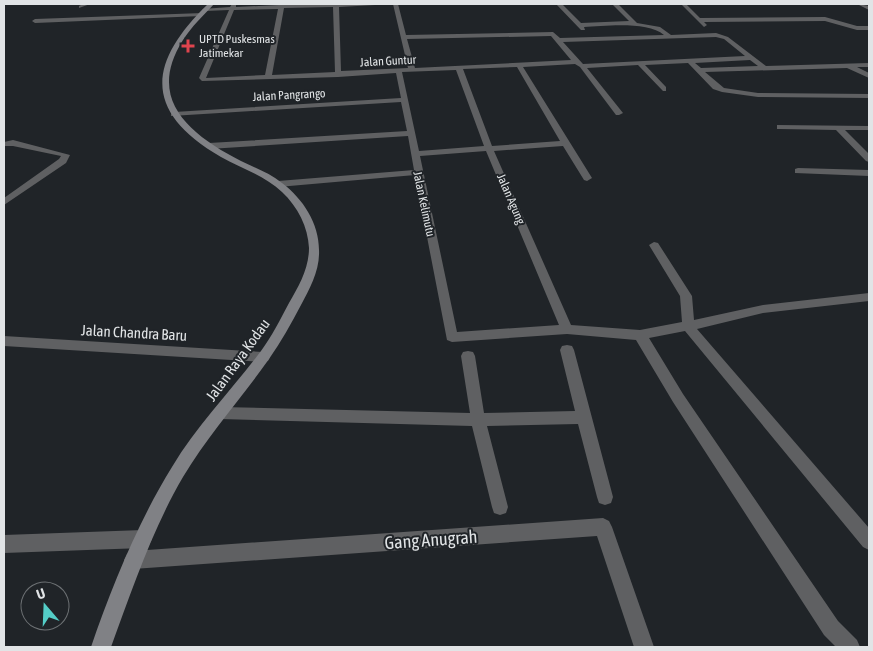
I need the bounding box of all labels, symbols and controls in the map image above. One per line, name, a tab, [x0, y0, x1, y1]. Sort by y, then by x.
place label: UPTD Puskesmas Jatimekar	[199, 32, 275, 60]
marker: UPTD Puskesmas Jatimekar	[181, 39, 195, 53]
street label: Jalan Guntur	[359, 53, 417, 69]
street label: Jalan Pangrango	[252, 86, 326, 104]
street label: Jalan Kelimutu	[410, 170, 438, 238]
street label: Jalan Agung	[494, 172, 528, 227]
street label: Jalan Raya Kodau	[202, 315, 273, 404]
street label: Jalan Chandra Baru	[80, 321, 188, 344]
street label: Gang Anugrah	[384, 526, 478, 553]
north arrow	[20, 581, 70, 631]
text: U	[34, 585, 47, 603]

